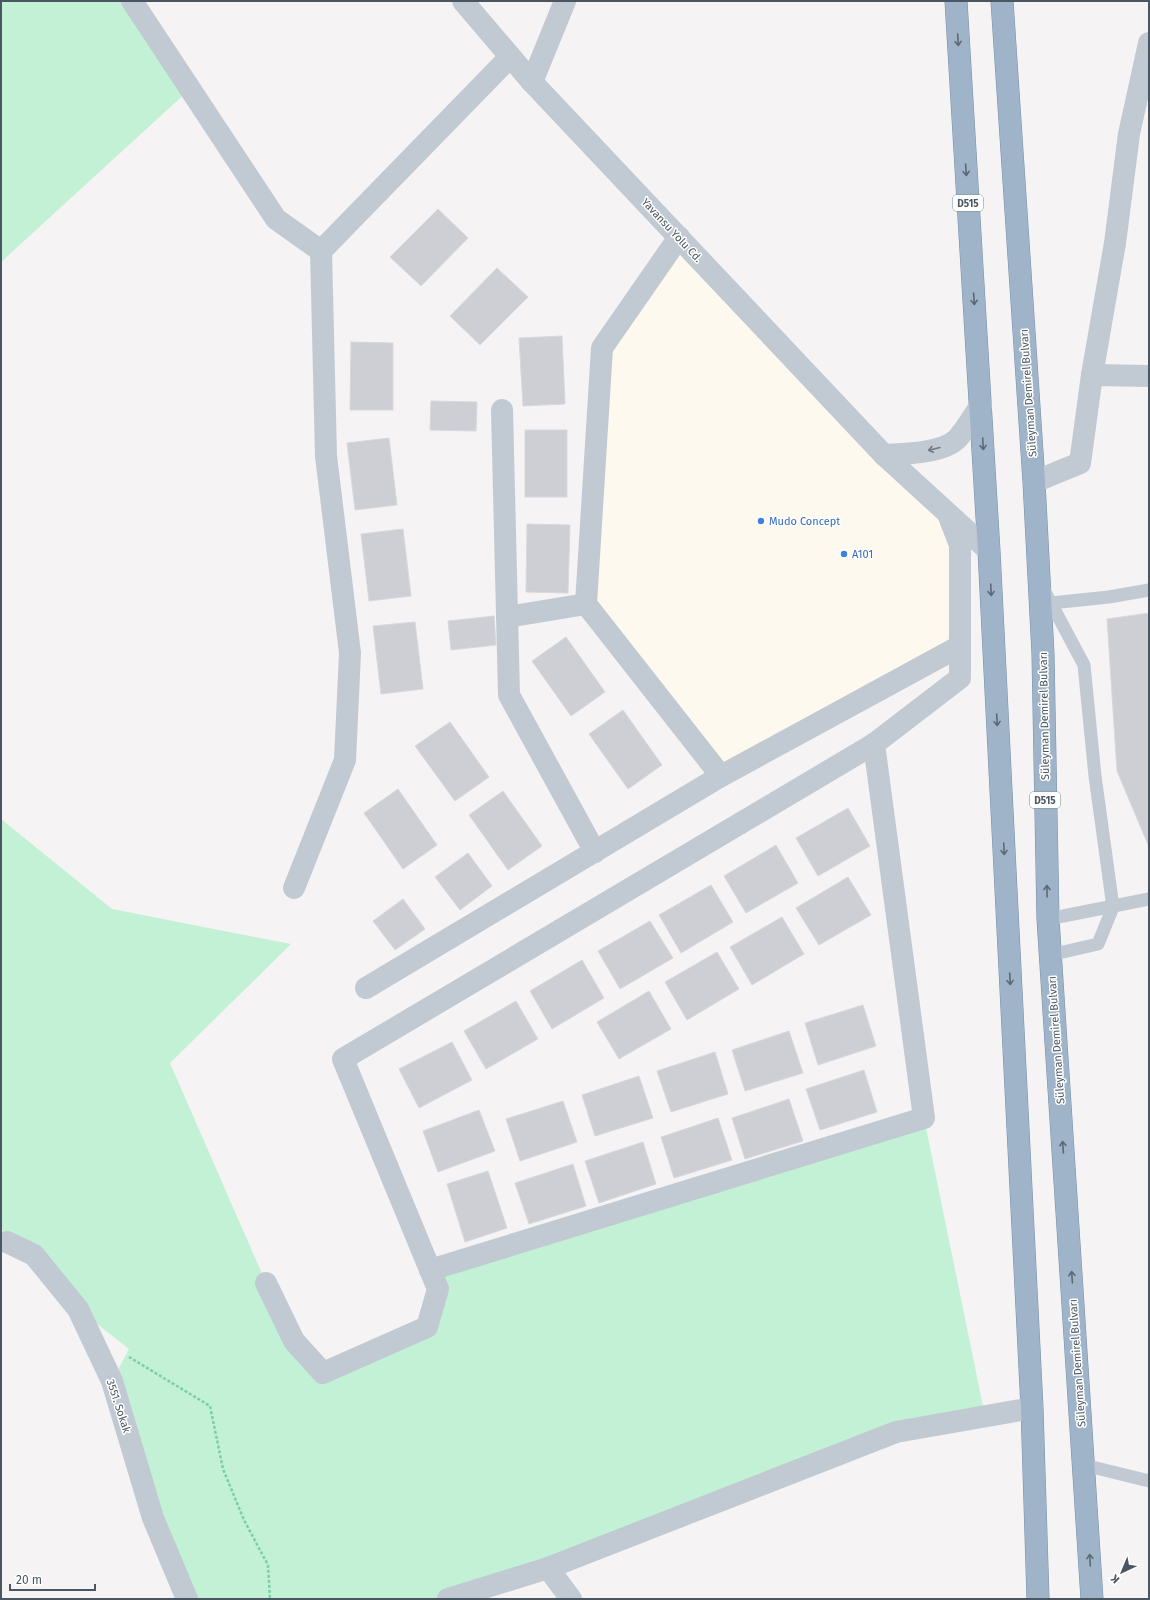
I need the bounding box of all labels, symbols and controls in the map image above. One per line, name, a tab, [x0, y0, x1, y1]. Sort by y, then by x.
one-way arrow	[954, 33, 962, 46]
one-way arrow	[962, 163, 969, 176]
road number: D515	[953, 195, 983, 211]
street label: Yavansu Yolu Cd.	[639, 196, 705, 265]
one-way arrow	[971, 292, 978, 305]
street label: Süleyman Demirel Bulvarı	[1018, 329, 1039, 457]
one-way arrow	[979, 437, 987, 450]
one-way arrow	[927, 446, 940, 454]
place label: Mudo Concept	[769, 515, 840, 528]
marker: Mudo Concept	[756, 516, 766, 526]
place label: A101	[852, 548, 873, 561]
marker: A101	[839, 549, 849, 559]
one-way arrow	[987, 583, 994, 596]
street label: Süleyman Demirel Bulvarı	[1037, 652, 1052, 780]
one-way arrow	[994, 713, 1001, 726]
road number: D515	[1030, 792, 1060, 808]
one-way arrow	[1000, 842, 1007, 855]
one-way arrow	[1043, 885, 1051, 898]
one-way arrow	[1007, 972, 1014, 985]
street label: Süleyman Demirel Bulvarı	[1046, 976, 1067, 1104]
one-way arrow	[1059, 1141, 1067, 1154]
one-way arrow	[1068, 1271, 1075, 1284]
street label: Süleyman Demirel Bulvarı	[1067, 1299, 1088, 1427]
street label: 3551. Sokak	[104, 1378, 133, 1435]
north arrow	[1102, 1552, 1142, 1592]
one-way arrow	[1086, 1554, 1093, 1567]
scale bar	[10, 1566, 95, 1592]
text: K	[1108, 1571, 1122, 1586]
text: 20 m	[16, 1573, 42, 1587]

